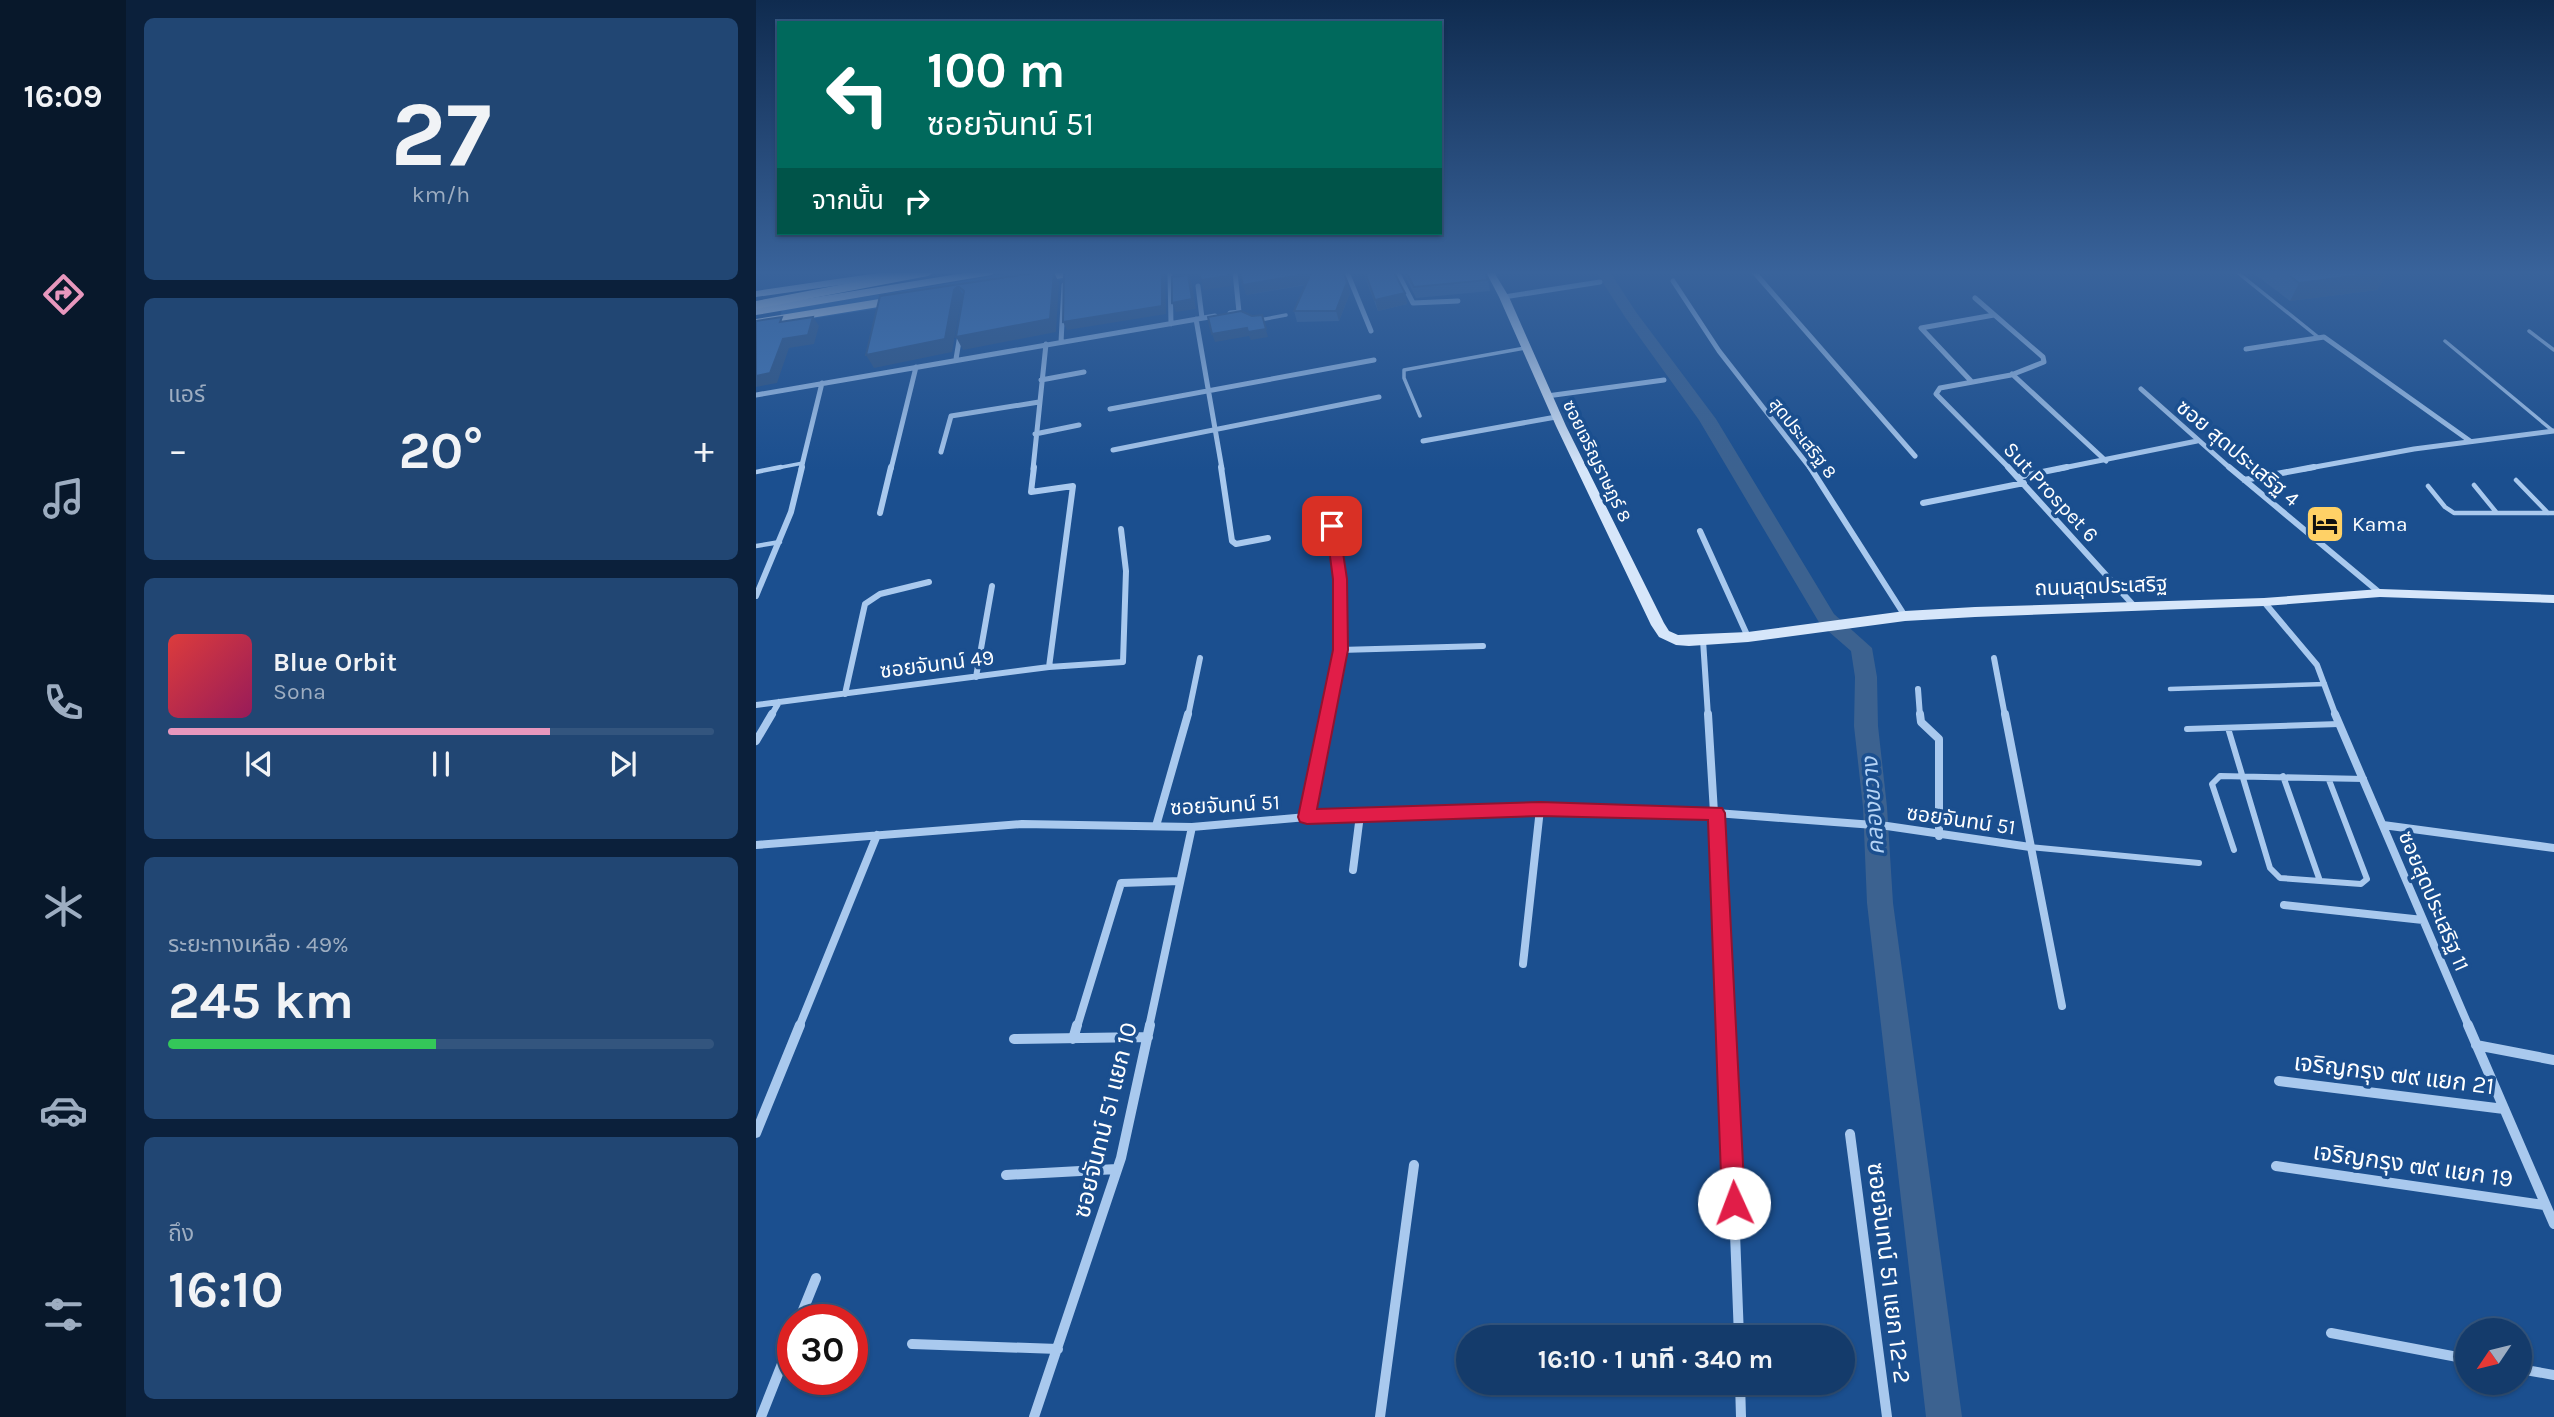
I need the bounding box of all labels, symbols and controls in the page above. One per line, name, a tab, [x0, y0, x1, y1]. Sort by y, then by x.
text: 100 m	[927, 42, 1065, 99]
icon: left	[812, 49, 903, 140]
text: 16:09	[23, 78, 103, 115]
text: 27	[391, 82, 491, 188]
text: ซอยจันทน์ 51	[927, 106, 1094, 143]
text: km/h	[412, 181, 470, 208]
icon: right	[898, 182, 936, 220]
text: จากนั้น	[812, 185, 884, 216]
icon: directions	[39, 270, 88, 319]
text: แอร์	[168, 381, 205, 408]
street label: สุดประเสริฐ 8	[1765, 393, 1841, 483]
street label: ซอย สุดประเสริฐ 4	[2171, 395, 2304, 512]
street label: ซอยเจริญราษฎร์ 8	[1558, 396, 1636, 526]
text: 20°	[399, 420, 483, 481]
text: −	[168, 428, 188, 473]
text: +	[694, 428, 714, 473]
street label: Sut Prospet 6	[1999, 437, 2103, 547]
icon: music	[39, 474, 88, 523]
pin	[1302, 496, 1362, 556]
hotel icon: Kama	[2304, 503, 2346, 545]
icon: arrive	[1313, 507, 1351, 545]
place label: Kama	[2352, 512, 2408, 536]
street label: ถนนสุดประเสริฐ	[2034, 572, 2168, 601]
street label: ซอยจันทน์ 49	[879, 645, 995, 683]
text: Blue Orbit	[273, 647, 397, 678]
icon: phone	[39, 678, 88, 727]
text: Sona	[273, 678, 326, 705]
icon: previous	[240, 745, 278, 783]
icon: pause	[422, 745, 460, 783]
icon: next	[604, 745, 642, 783]
water label: คลองขวาง	[1856, 754, 1890, 856]
street label: ซอยจันทน์ 51	[1170, 790, 1280, 820]
street label: ซอยจันทน์ 51	[1905, 800, 2017, 840]
street label: ซอยสุดประเสริฐ 11	[2393, 827, 2474, 975]
icon: climate	[39, 882, 88, 931]
text: ระยะทางเหลือ · 49%	[168, 931, 349, 958]
text: 245 km	[168, 970, 354, 1031]
street label: ซอยจันทน์ 51 แยก 10	[1067, 1019, 1143, 1221]
street label: เจริญกรุง ๗๙ แยก 21	[2292, 1048, 2496, 1101]
icon: car	[39, 1086, 88, 1135]
street label: เจริญกรุง ๗๙ แยก 19	[2311, 1137, 2515, 1194]
street label: ซอยจันทน์ 51 แยก 12-2	[1862, 1161, 1916, 1385]
position arrow	[1697, 1166, 1771, 1240]
text: ถึง	[168, 1220, 194, 1247]
text: 16:10	[168, 1259, 284, 1320]
icon: filters	[39, 1290, 88, 1339]
speed limit sign: 30	[777, 1304, 868, 1395]
north arrow	[2455, 1318, 2532, 1395]
map controls	[2455, 1318, 2532, 1395]
text: 16:10 · 1 นาที · 340 m	[1538, 1344, 1773, 1375]

